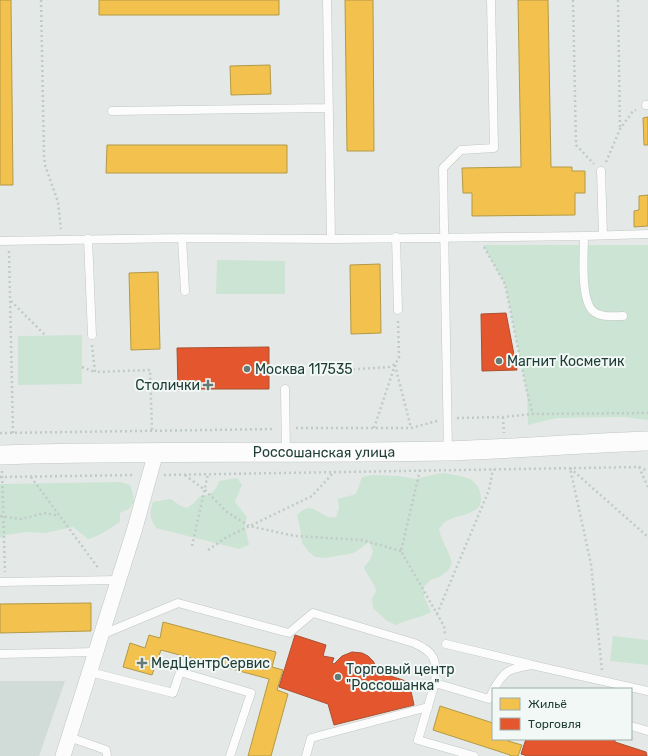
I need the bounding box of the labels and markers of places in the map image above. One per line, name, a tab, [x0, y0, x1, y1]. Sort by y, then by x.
place label: Магнит Косметик	[507, 353, 625, 370]
marker: Магнит Косметик	[494, 356, 504, 366]
place label: Москва 117535	[255, 361, 353, 378]
marker: Москва 117535	[242, 364, 252, 374]
place label: Столички	[135, 377, 200, 394]
marker: Столички	[203, 380, 213, 390]
place label: МедЦентрСервис	[151, 655, 270, 672]
marker: МедЦентрСервис	[136, 657, 148, 669]
place label: Торговый центр "Россошанка"	[346, 661, 455, 694]
marker: Торговый центр "Россошанка"	[333, 672, 343, 682]

